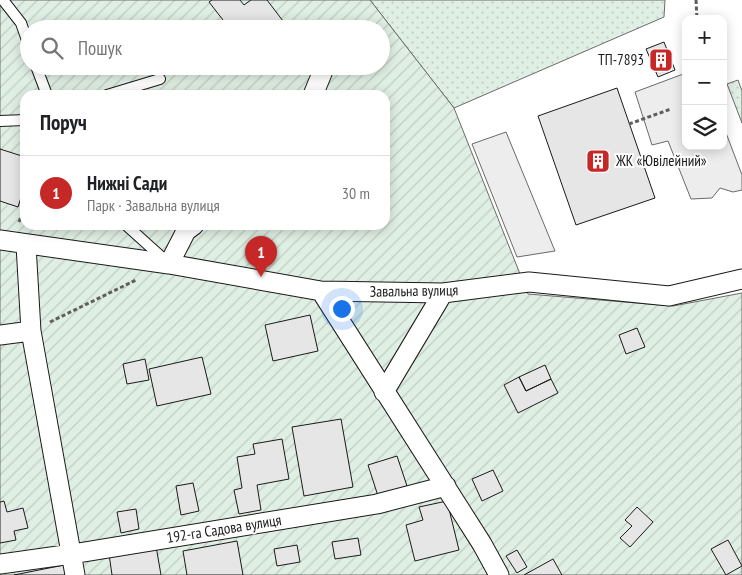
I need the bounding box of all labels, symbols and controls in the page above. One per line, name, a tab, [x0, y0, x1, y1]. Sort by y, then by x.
map controls	[682, 15, 727, 150]
button: +	[682, 15, 727, 60]
search box	[20, 20, 390, 75]
icon: search	[38, 34, 66, 62]
text: Пошук	[78, 36, 122, 60]
building icon: ТП-7893	[648, 47, 674, 73]
place label: ТП-7893	[598, 50, 644, 69]
button: −	[682, 60, 727, 105]
button: layers	[682, 105, 727, 150]
text: Поруч	[40, 109, 87, 136]
building icon: ЖК «Ювілейний»	[585, 148, 611, 174]
place label: ЖК «Ювілейний»	[615, 151, 707, 170]
text: Нижні Сади	[87, 171, 167, 195]
text: 1	[52, 183, 60, 203]
text: 30 m	[342, 183, 370, 203]
text: Парк · Завальна вулиця	[87, 195, 220, 215]
pin: 1	[245, 236, 277, 277]
street label: Завальна вулиця	[370, 280, 459, 301]
your location	[329, 296, 355, 322]
street label: 192-га Садова вулиця	[165, 510, 283, 547]

